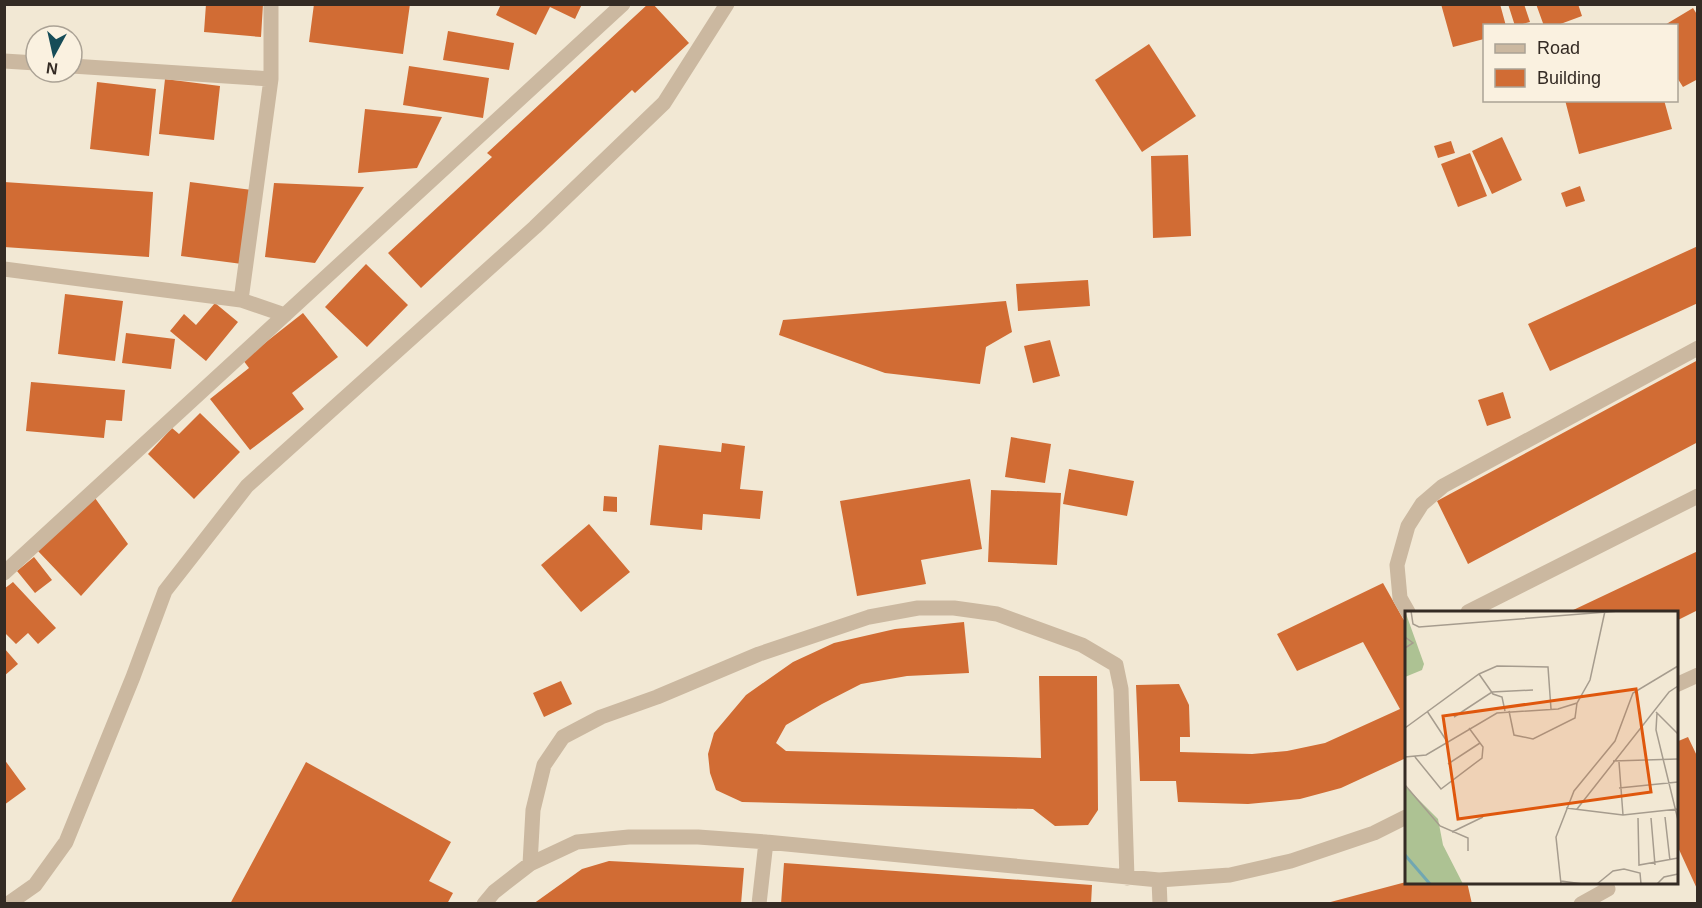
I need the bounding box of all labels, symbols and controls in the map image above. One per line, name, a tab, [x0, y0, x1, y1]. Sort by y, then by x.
north arrow	[24, 24, 84, 84]
legend	[1483, 24, 1678, 102]
text: Road	[1537, 38, 1580, 58]
text: N	[45, 59, 59, 78]
text: Building	[1537, 68, 1601, 88]
inset map	[1405, 611, 1678, 884]

